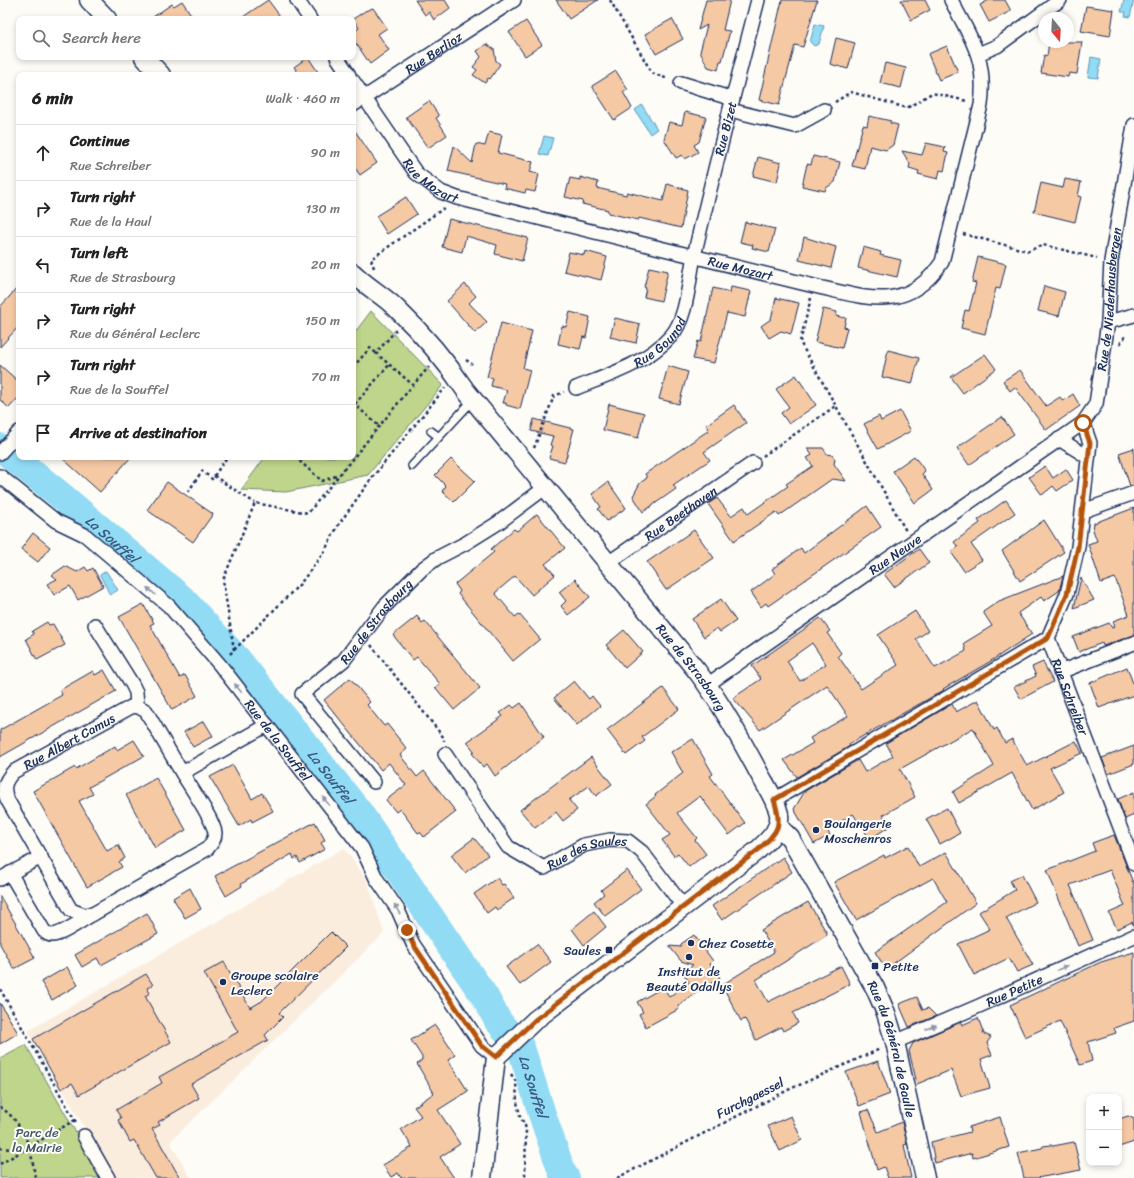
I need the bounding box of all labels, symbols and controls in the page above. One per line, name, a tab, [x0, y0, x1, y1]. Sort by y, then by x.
north arrow	[1038, 12, 1074, 48]
search box	[16, 16, 356, 60]
text: Search here	[62, 25, 141, 51]
street label: Rue Berlioz	[400, 25, 468, 80]
icon: search	[30, 27, 52, 49]
text: 6 min	[32, 83, 73, 113]
text: Walk · 460 m	[266, 87, 340, 110]
street label: Rue Bizet	[707, 98, 743, 158]
text: Continue	[70, 128, 130, 154]
text: 90 m	[310, 141, 340, 164]
icon: ahead	[32, 142, 54, 164]
street label: Rue Mozart	[397, 153, 463, 209]
text: Rue Schreiber	[70, 154, 151, 177]
text: Turn right	[70, 184, 135, 210]
text: 130 m	[306, 197, 340, 220]
icon: right	[32, 198, 54, 220]
text: Rue de la Haul	[70, 210, 151, 233]
street label: Rue de Niederhausbergen	[1089, 226, 1128, 373]
text: Turn left	[70, 240, 128, 266]
street label: Rue Mozart	[706, 249, 776, 287]
text: 20 m	[311, 253, 340, 276]
icon: left	[32, 254, 54, 276]
text: Rue de Strasbourg	[70, 266, 176, 289]
text: Turn right	[70, 296, 135, 322]
text: 150 m	[305, 309, 340, 332]
icon: right	[32, 310, 54, 332]
street label: Rue Gounod	[629, 312, 692, 373]
text: Rue du Général Leclerc	[70, 322, 201, 345]
text: Turn right	[70, 352, 135, 378]
text: 70 m	[311, 365, 340, 388]
icon: right	[32, 366, 54, 388]
text: Rue de la Souffel	[70, 378, 169, 401]
route start	[1074, 414, 1092, 432]
text: Arrive at destination	[70, 420, 207, 446]
icon: arrive	[32, 422, 54, 444]
street label: Rue Beethoven	[639, 480, 722, 547]
water label: La Souffel	[79, 509, 147, 571]
street label: Rue Neuve	[864, 527, 926, 581]
street label: Rue de Strasbourg	[333, 573, 418, 669]
one-way arrow	[146, 587, 156, 596]
street label: Rue de Strasbourg	[651, 618, 733, 716]
street label: Rue Schreiber	[1045, 655, 1096, 739]
one-way arrow	[233, 682, 242, 693]
street label: Rue de la Souffel	[239, 694, 318, 786]
street label: Rue Albert Camus	[19, 706, 120, 776]
water label: La Souffel	[301, 744, 362, 812]
one-way arrow	[322, 796, 330, 807]
place label: Boulangerie Moschenros	[824, 812, 892, 850]
marker: Boulangerie Moschenros	[811, 825, 821, 835]
street label: Rue des Saules	[542, 829, 629, 876]
one-way arrow	[394, 904, 401, 915]
route end	[398, 921, 416, 939]
place label: Chez Cosette	[699, 932, 774, 955]
marker: Chez Cosette	[686, 938, 696, 948]
place label: Saules	[563, 939, 601, 962]
marker: Saules	[604, 945, 614, 955]
marker: Institut de Beauté Odallys	[684, 952, 694, 962]
place label: Petite	[883, 955, 919, 978]
place label: Institut de Beauté Odallys	[646, 960, 732, 998]
marker: Petite	[870, 961, 880, 971]
place label: Groupe scolaire Leclerc	[231, 964, 319, 1002]
one-way arrow	[1056, 965, 1067, 971]
street label: Rue Petite	[982, 967, 1047, 1013]
street label: Rue du Général de Gaulle	[861, 976, 923, 1120]
marker: Groupe scolaire Leclerc	[218, 977, 228, 987]
one-way arrow	[925, 1024, 937, 1030]
water label: La Souffel	[512, 1052, 556, 1124]
street label: Furchgaessel	[712, 1071, 788, 1125]
map controls	[1086, 1094, 1122, 1166]
button: +	[1086, 1094, 1122, 1130]
park label: Parc de la Mairie	[12, 1121, 62, 1159]
button: −	[1086, 1130, 1122, 1166]

